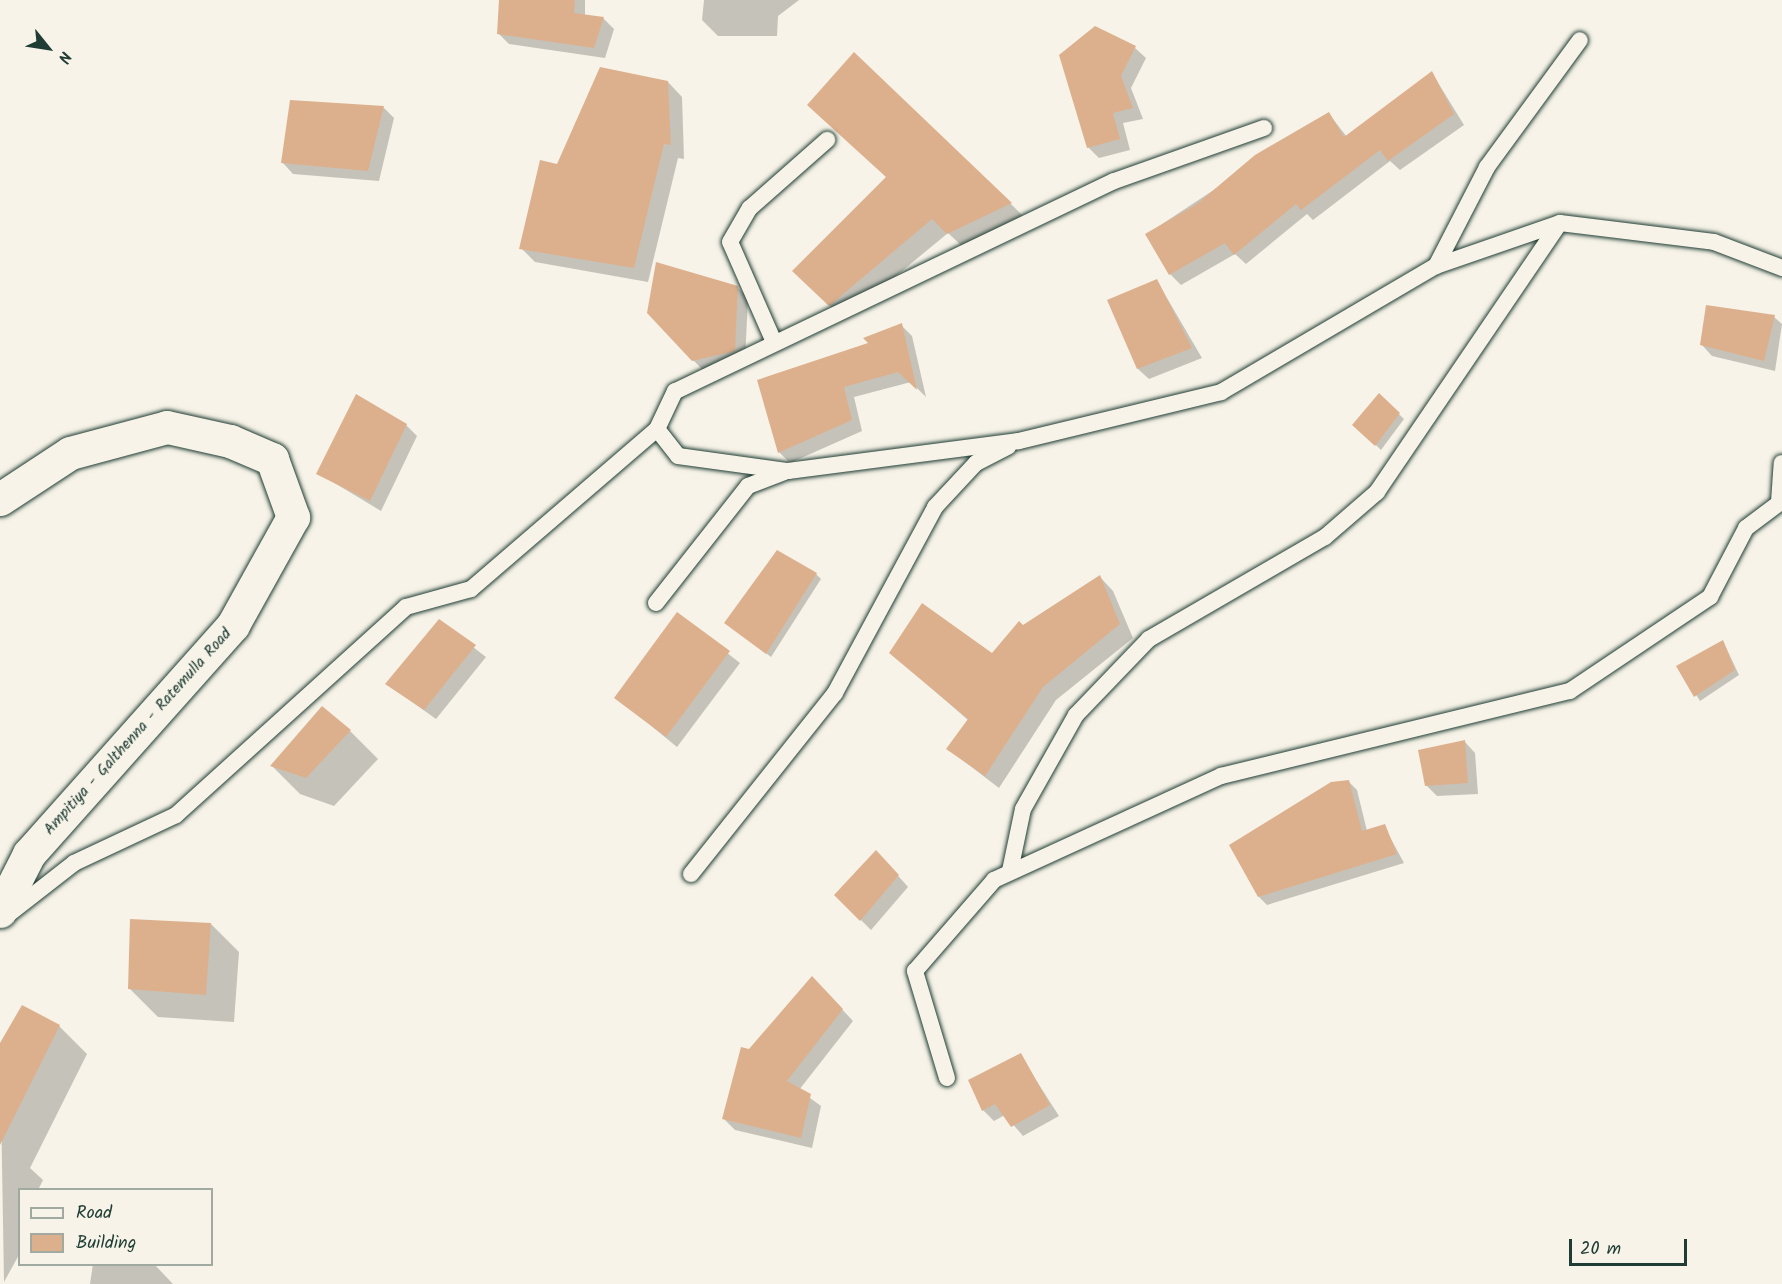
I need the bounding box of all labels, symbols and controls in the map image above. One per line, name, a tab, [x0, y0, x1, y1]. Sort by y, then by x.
north arrow	[18, 18, 78, 78]
text: N	[51, 47, 77, 68]
street label: Ampitiya - Galthenna - Ratemulla Road	[40, 625, 236, 839]
legend	[18, 1188, 213, 1266]
text: Road	[76, 1199, 112, 1228]
scale bar	[1572, 1227, 1690, 1265]
text: Building	[76, 1229, 136, 1258]
text: 20 m	[1580, 1235, 1621, 1264]

